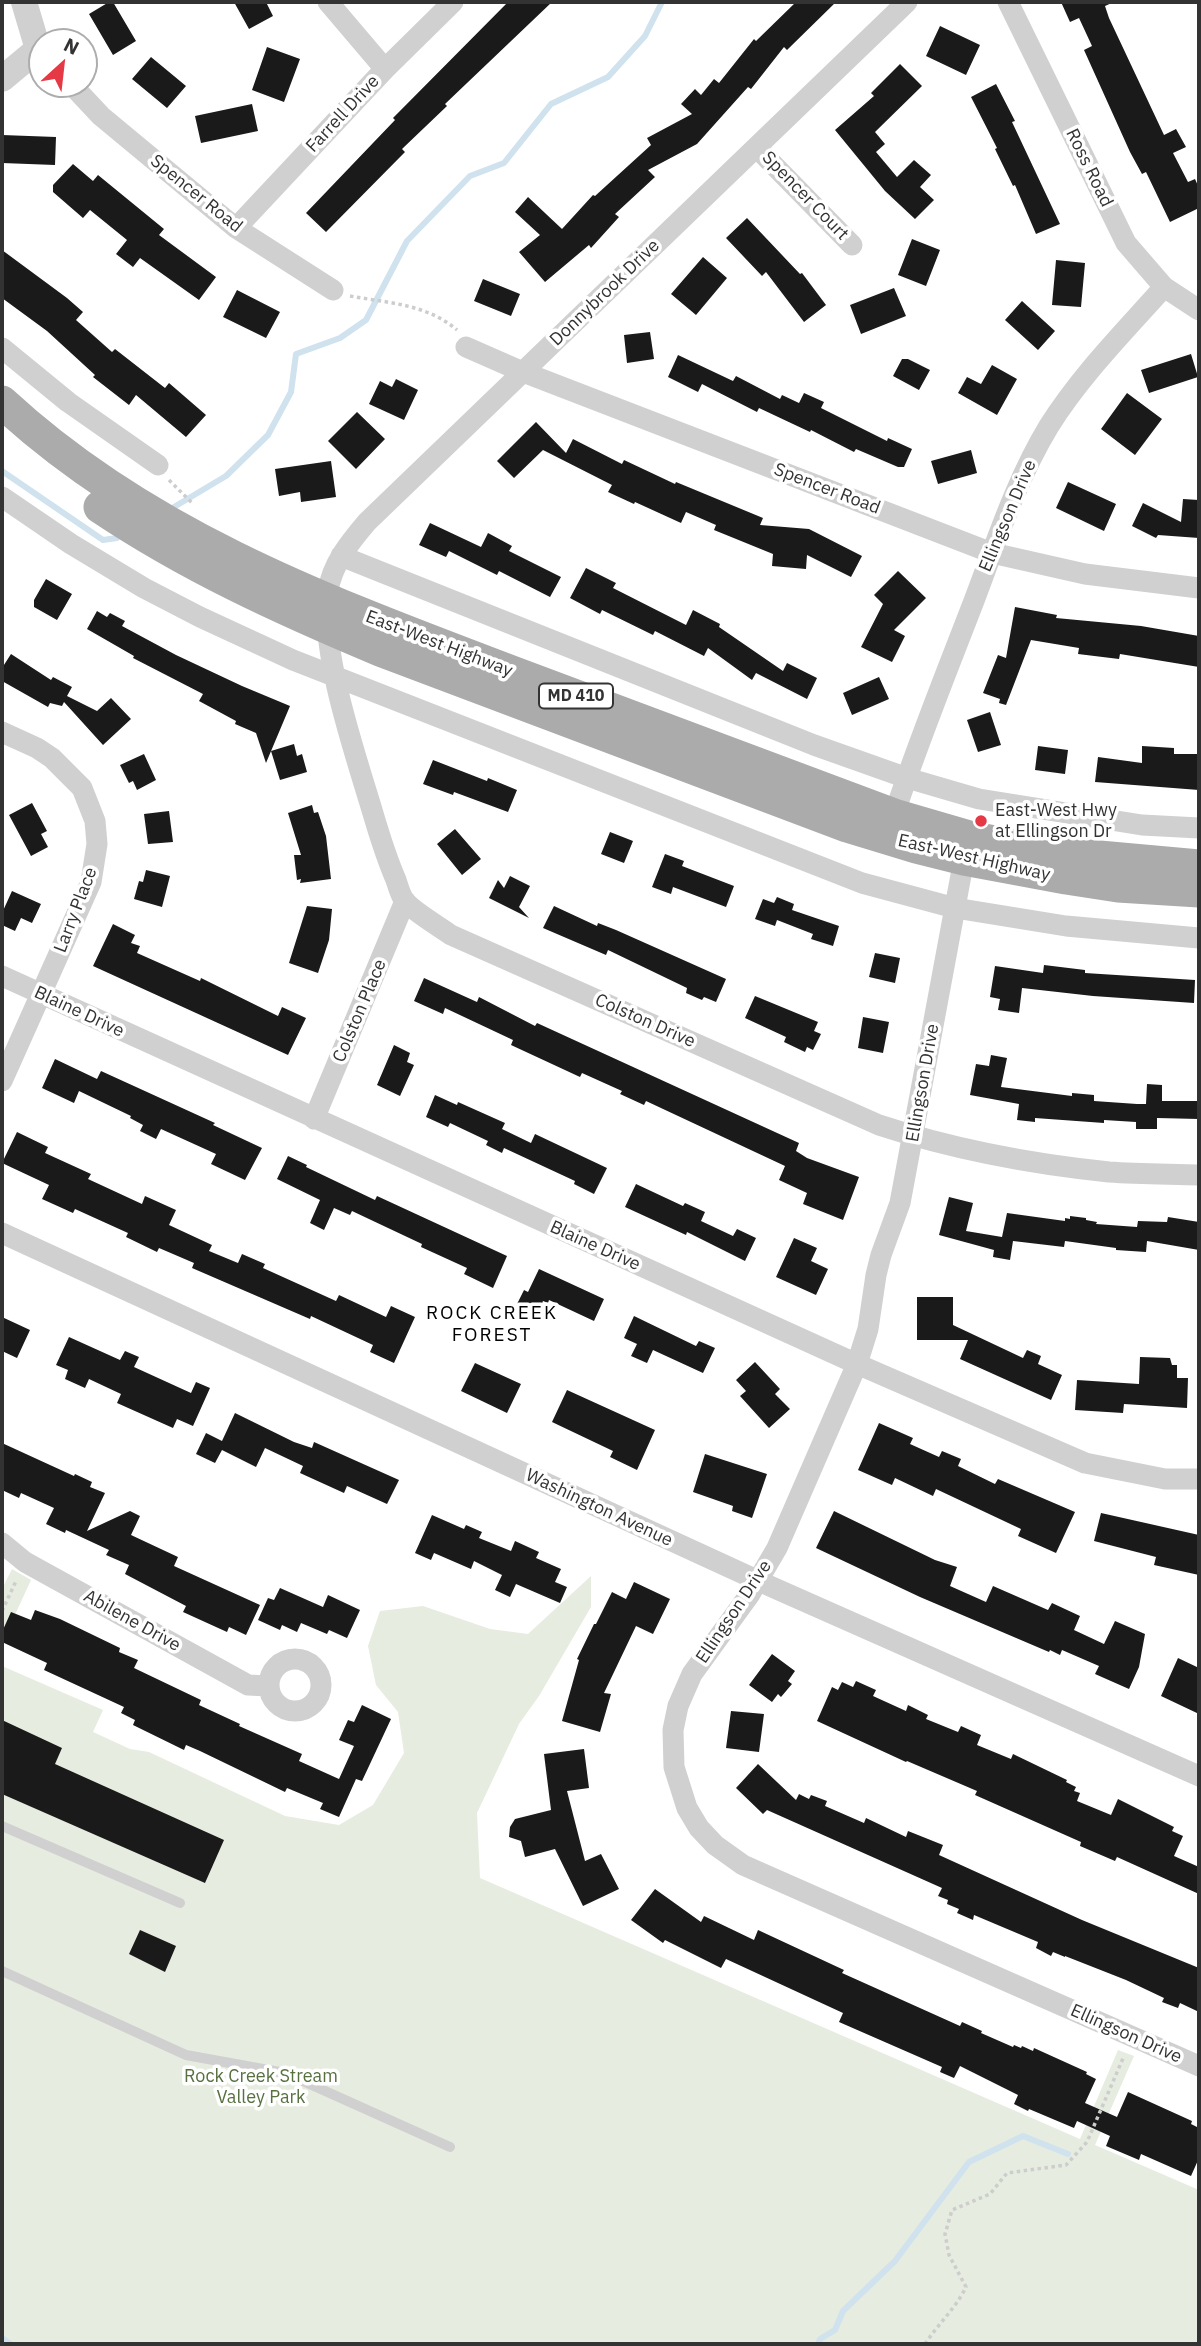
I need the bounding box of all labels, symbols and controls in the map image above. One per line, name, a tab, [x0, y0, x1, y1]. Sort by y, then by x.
north arrow	[28, 28, 98, 98]
text: N	[60, 32, 83, 60]
street label: Farrell Drive	[302, 71, 384, 157]
street label: Ross Road	[1061, 125, 1117, 211]
street label: Spencer Court	[757, 147, 853, 245]
street label: Spencer Road	[146, 150, 246, 238]
street label: Donnybrook Drive	[546, 235, 664, 351]
street label: Ellingson Drive	[975, 457, 1041, 575]
street label: Spencer Road	[771, 459, 883, 519]
street label: East-West Highway	[363, 606, 515, 682]
road number: MD 410	[539, 684, 613, 708]
place label: East-West Hwy at Ellingson Dr	[995, 800, 1117, 842]
marker: East-West Hwy at Ellingson Dr	[973, 813, 989, 829]
street label: East-West Highway	[896, 830, 1052, 886]
street label: Larry Place	[50, 864, 102, 956]
street label: Colston Place	[329, 956, 391, 1066]
street label: Blaine Drive	[31, 982, 127, 1042]
street label: Colston Drive	[592, 989, 698, 1053]
street label: Ellingson Drive	[902, 1022, 944, 1144]
street label: Blaine Drive	[546, 1216, 644, 1276]
district label: ROCK CREEK FOREST	[427, 1303, 557, 1347]
street label: Washington Avenue	[522, 1464, 676, 1552]
street label: Ellingson Drive	[692, 1556, 776, 1668]
street label: Abilene Drive	[80, 1586, 184, 1656]
street label: Ellingson Drive	[1067, 2000, 1185, 2068]
park label: Rock Creek Stream Valley Park	[184, 2066, 338, 2108]

